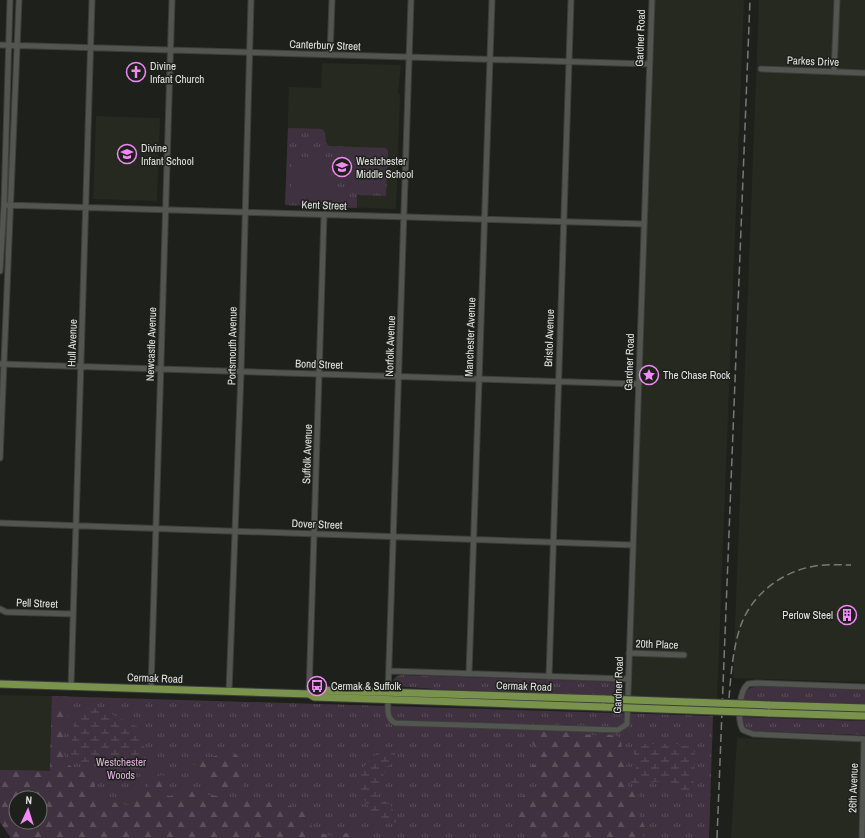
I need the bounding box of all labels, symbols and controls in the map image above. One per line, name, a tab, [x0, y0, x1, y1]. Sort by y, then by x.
street label: Gardner Road	[632, 9, 648, 67]
street label: Canterbury Street	[289, 37, 361, 53]
street label: Parkes Drive	[787, 53, 839, 69]
place label: Divine Infant Church	[150, 59, 204, 86]
church icon: Divine Infant Church	[125, 61, 147, 83]
place label: Divine Infant School	[141, 141, 194, 168]
school or university icon: Divine Infant School	[116, 143, 138, 165]
place label: Westchester Middle School	[356, 154, 413, 181]
school or university icon: Westchester Middle School	[331, 156, 353, 178]
street label: Kent Street	[301, 197, 347, 213]
street label: Manchester Avenue	[462, 297, 478, 377]
street label: Newcastle Avenue	[143, 307, 159, 381]
street label: Portsmouth Avenue	[224, 307, 240, 385]
street label: Bristol Avenue	[541, 309, 557, 367]
street label: Norfolk Avenue	[382, 315, 398, 377]
street label: Hull Avenue	[64, 319, 80, 367]
street label: Gardner Road	[621, 333, 637, 391]
street label: Bond Street	[295, 356, 344, 372]
place icon: The Chase Rock	[638, 364, 660, 386]
place label: The Chase Rock	[663, 368, 731, 382]
street label: Suffolk Avenue	[299, 424, 315, 484]
street label: Dover Street	[291, 516, 343, 532]
street label: Pell Street	[16, 595, 59, 611]
building icon: Perlow Steel	[836, 604, 858, 626]
place label: Perlow Steel	[782, 608, 833, 622]
street label: 20th Place	[635, 636, 679, 652]
street label: Gardner Road	[610, 656, 626, 714]
street label: Cermak Road	[127, 670, 183, 686]
bus stop icon: Cermak & Suffolk	[306, 675, 328, 697]
street label: Cermak Road	[496, 678, 552, 694]
place label: Cermak & Suffolk	[331, 679, 402, 693]
park label: Westchester Woods	[96, 755, 146, 782]
street label: 26th Avenue	[845, 763, 861, 813]
north arrow	[8, 790, 48, 830]
text: N	[25, 793, 32, 807]

